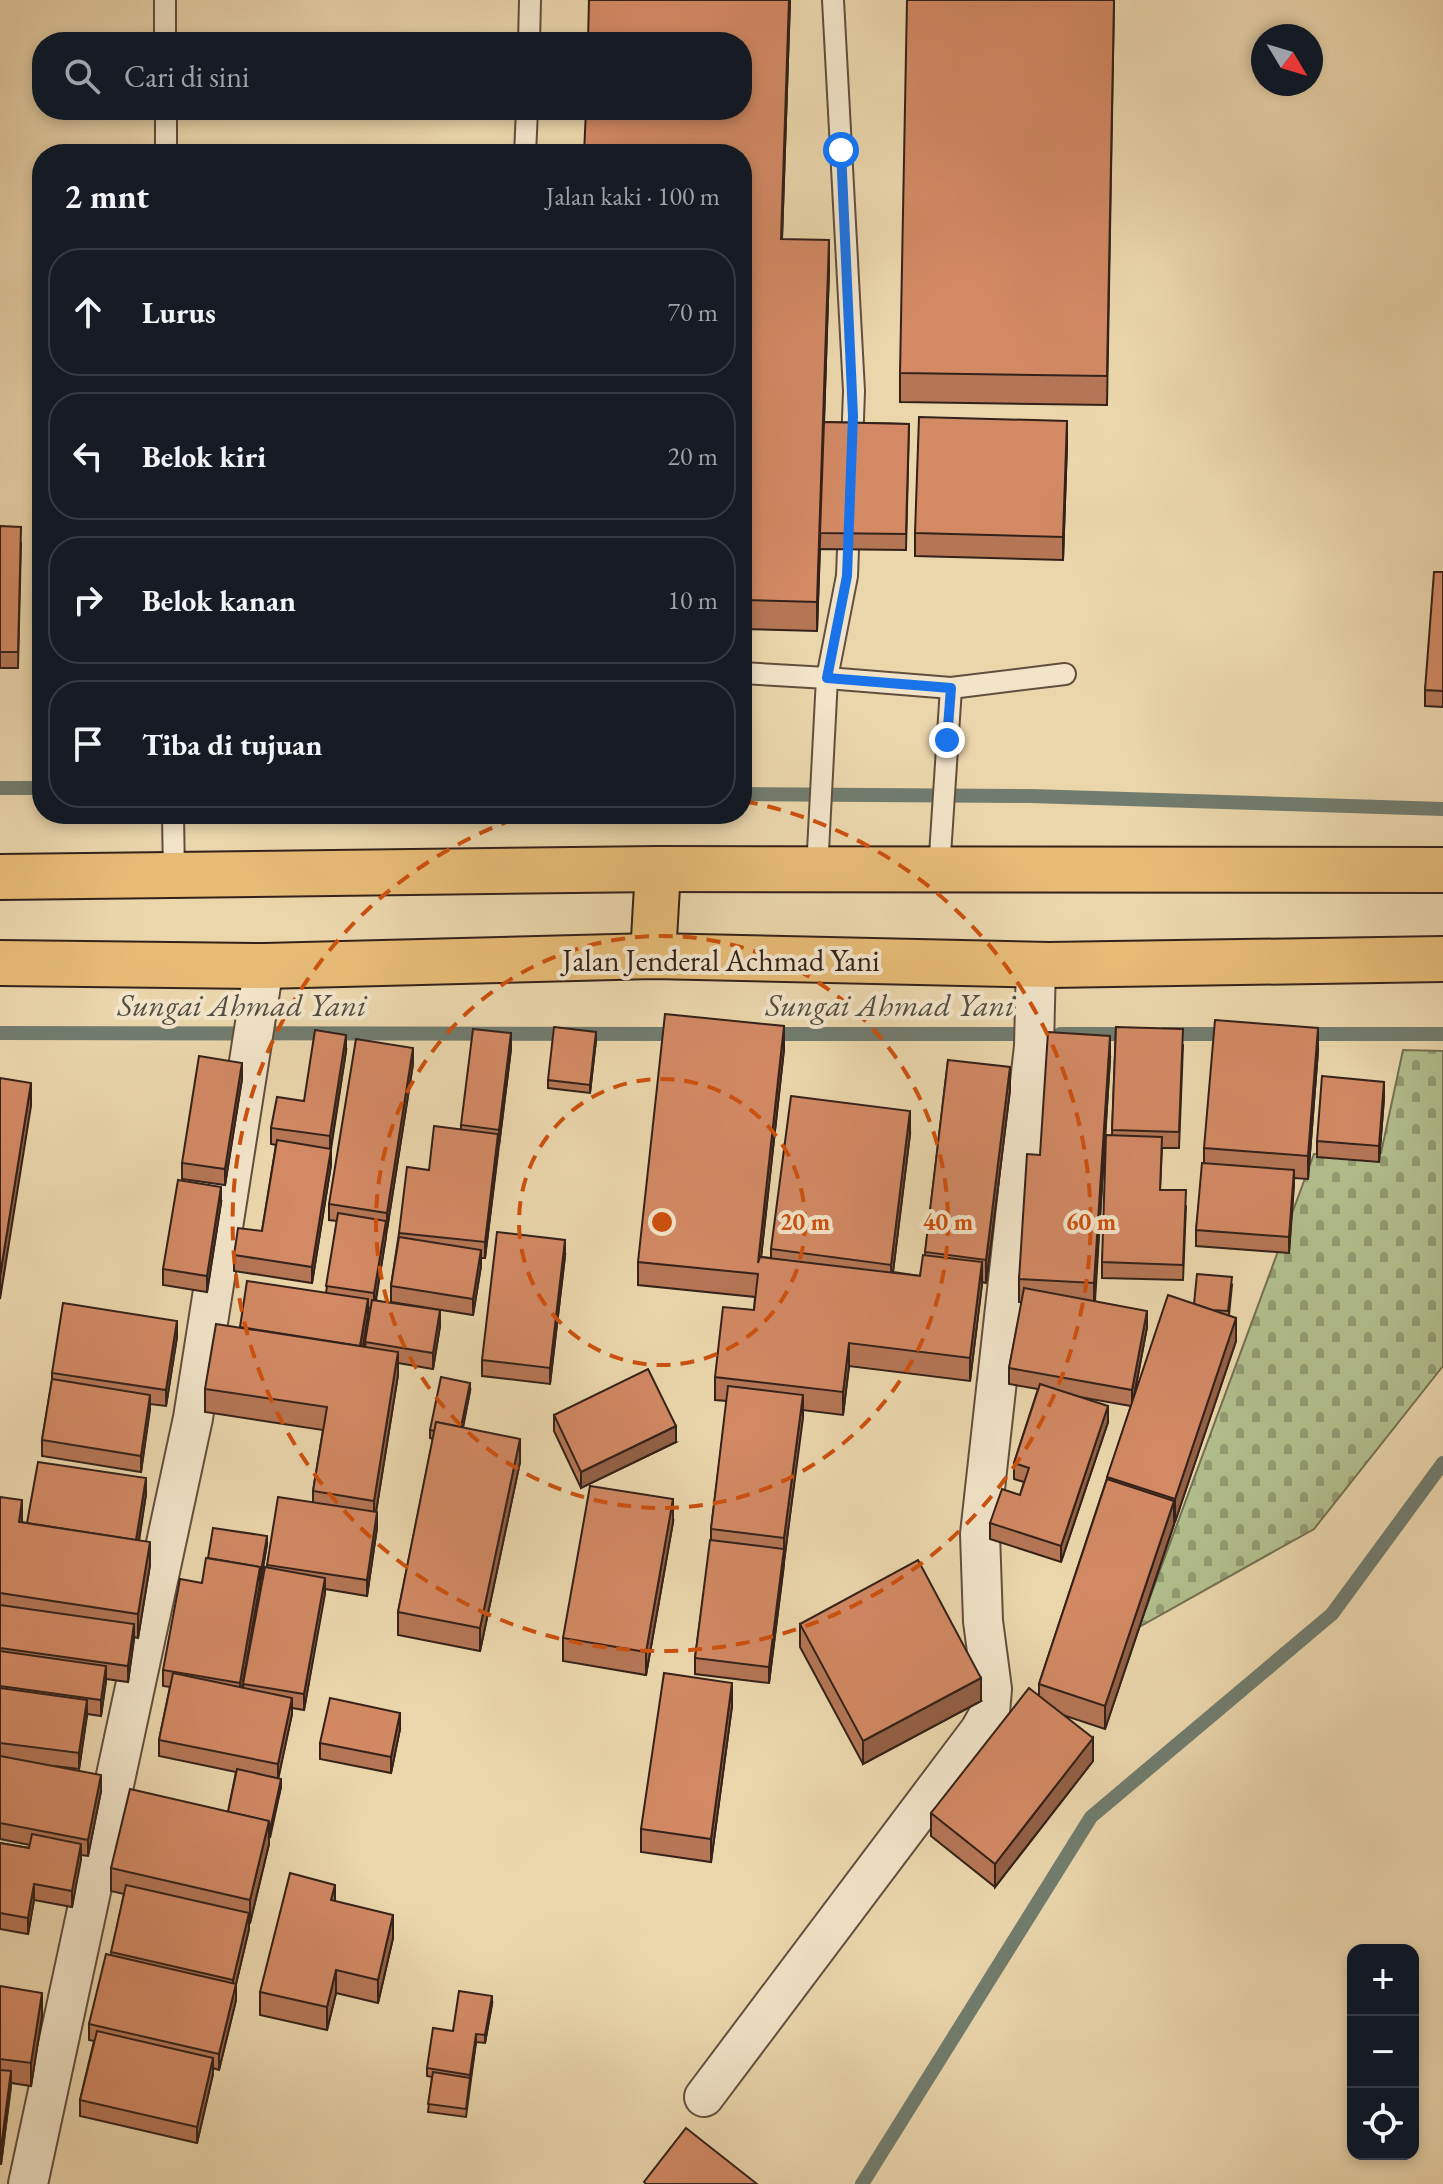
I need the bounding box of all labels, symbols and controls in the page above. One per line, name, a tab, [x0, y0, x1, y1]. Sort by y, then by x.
north arrow	[1251, 24, 1323, 96]
search box	[32, 32, 752, 120]
icon: search	[60, 54, 104, 98]
text: Cari di sini	[124, 57, 249, 96]
route start	[823, 132, 859, 168]
text: 2 mnt	[64, 174, 149, 218]
text: Jalan kaki · 100 m	[546, 179, 720, 213]
icon: ahead	[66, 290, 110, 334]
text: Lurus	[142, 293, 216, 332]
text: 70 m	[668, 295, 718, 329]
icon: left	[66, 434, 110, 478]
text: Belok kiri	[142, 437, 266, 476]
text: 20 m	[668, 439, 718, 473]
icon: right	[66, 578, 110, 622]
text: Belok kanan	[142, 581, 296, 620]
text: 10 m	[668, 583, 718, 617]
icon: arrive	[66, 722, 110, 766]
route end	[929, 722, 965, 758]
text: Tiba di tujuan	[142, 725, 322, 764]
street label: Jalan Jenderal Achmad Yani	[559, 941, 880, 980]
water label: Sungai Ahmad Yani	[116, 984, 368, 1026]
water label: Sungai Ahmad Yani	[764, 984, 1016, 1026]
text: 20 m	[780, 1206, 830, 1237]
text: 40 m	[923, 1206, 973, 1237]
text: 60 m	[1066, 1206, 1116, 1237]
centre of rings	[648, 1208, 676, 1236]
map controls	[1347, 1944, 1419, 2160]
button: +	[1347, 1944, 1419, 2016]
button: −	[1347, 2016, 1419, 2088]
button: locate	[1347, 2088, 1419, 2160]

